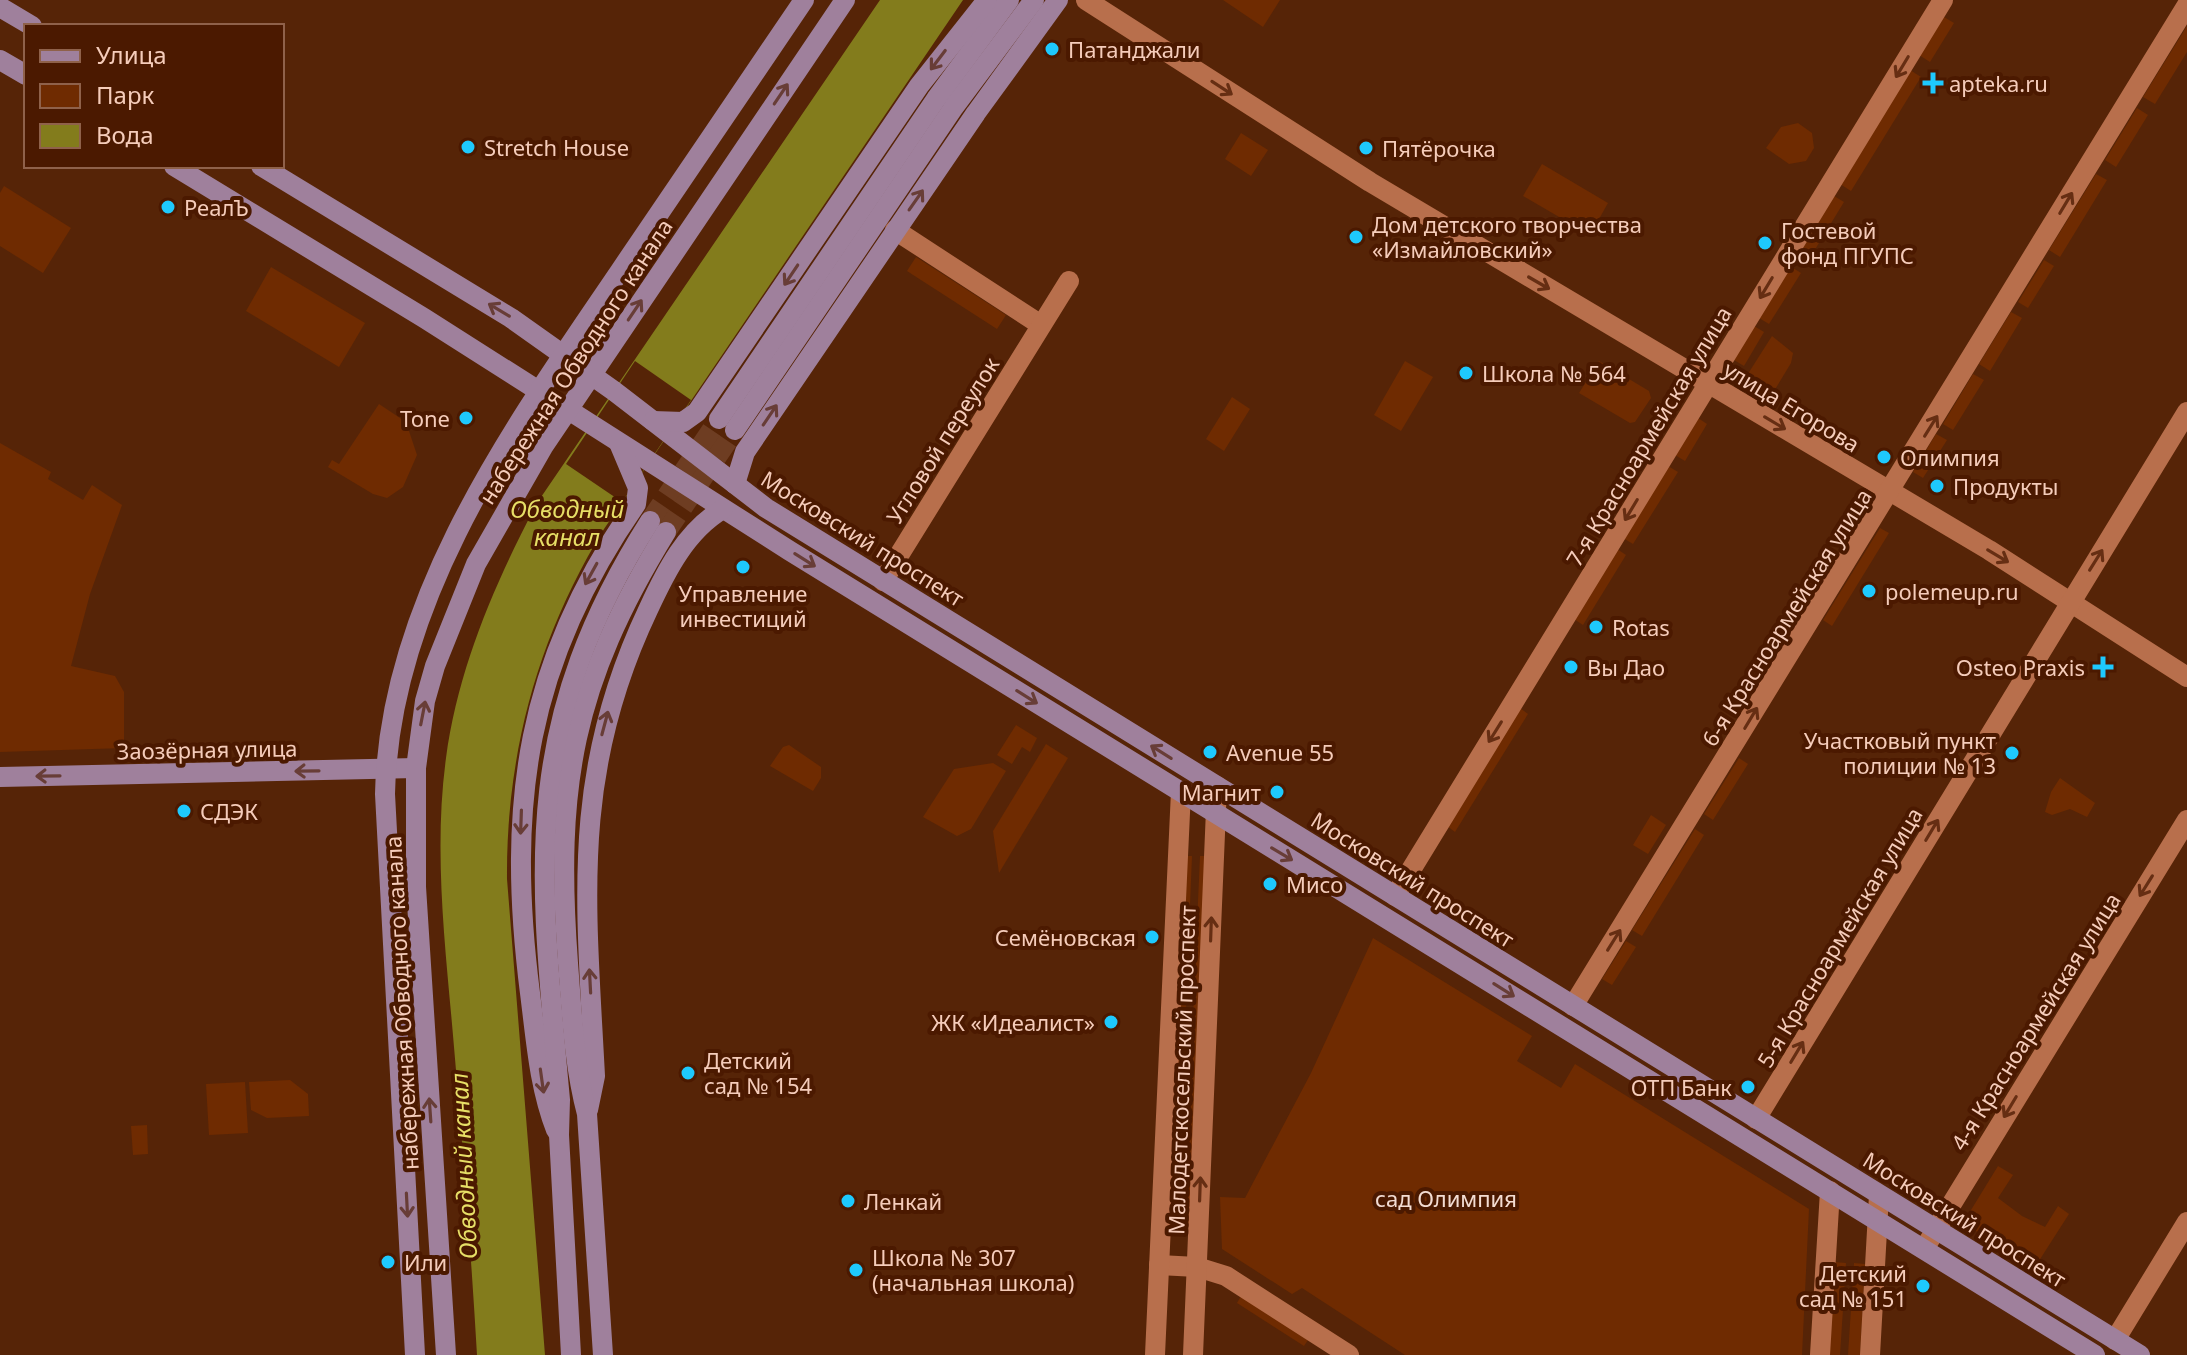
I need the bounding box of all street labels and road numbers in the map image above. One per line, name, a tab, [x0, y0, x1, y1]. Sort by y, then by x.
street label: набережная Обводного канала	[471, 213, 679, 509]
street label: 7-я Красноармейская улица	[1558, 300, 1738, 572]
street label: Угловой переулок	[879, 351, 1006, 529]
street label: улица Егорова	[1718, 354, 1866, 458]
street label: Московский проспект	[756, 463, 970, 613]
street label: 6-я Красноармейская улица	[1694, 483, 1878, 751]
street label: Заозёрная улица	[116, 732, 298, 766]
street label: 5-я Красноармейская улица	[1749, 801, 1929, 1073]
street label: Московский проспект	[1306, 804, 1520, 954]
street label: набережная Обводного канала	[377, 835, 425, 1171]
street label: 4-я Красноармейская улица	[1943, 887, 2127, 1155]
street label: Малодетскосельский проспект	[1160, 905, 1202, 1235]
street label: Московский проспект	[1858, 1144, 2072, 1294]

